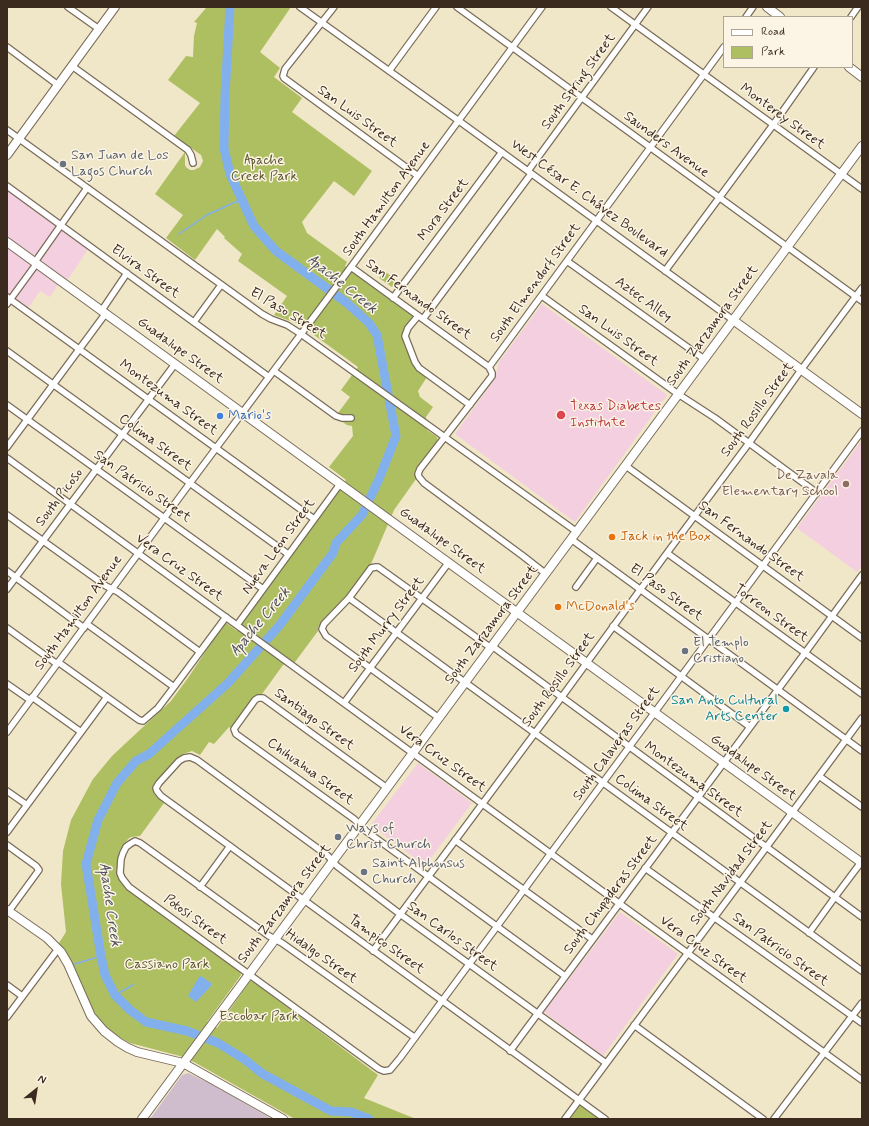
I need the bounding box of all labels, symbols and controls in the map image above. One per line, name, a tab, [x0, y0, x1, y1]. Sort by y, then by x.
legend	[723, 16, 853, 68]
text: Road	[761, 24, 785, 40]
street label: South Spring Street	[538, 30, 620, 134]
text: Park	[761, 44, 785, 60]
street label: Monterey Street	[736, 80, 828, 154]
street label: San Luis Street	[314, 82, 400, 152]
street label: Saunders Avenue	[620, 108, 712, 182]
street label: West César E. Chávez Boulevard	[507, 136, 671, 262]
street label: South Hamilton Avenue	[340, 138, 434, 260]
place label: San Juan de Los Lagos Church	[71, 148, 168, 180]
park label: Apache Creek Park	[231, 153, 297, 186]
marker: San Juan de Los Lagos Church	[58, 159, 68, 169]
street label: Mora Street	[415, 175, 473, 245]
street label: South Elmendorf Street	[487, 220, 585, 346]
street label: Elvira Street	[108, 242, 182, 302]
water label: Apache Creek	[304, 252, 380, 318]
street label: San Fernando Street	[362, 256, 474, 344]
street label: South Zarzamora Street	[664, 262, 762, 390]
street label: Aztec Alley	[611, 274, 675, 326]
street label: El Paso Street	[247, 285, 329, 343]
street label: San Luis Street	[575, 301, 661, 371]
street label: Guadalupe Street	[133, 314, 227, 388]
street label: Montezuma Street	[115, 356, 221, 440]
street label: South Rosillo Street	[718, 359, 798, 461]
place label: Texas Diabetes Institute	[570, 399, 661, 432]
place label: Mario's	[228, 408, 271, 424]
marker: Texas Diabetes Institute	[555, 409, 567, 421]
street label: Colima Street	[115, 411, 195, 475]
marker: Mario's	[215, 411, 225, 421]
street label: San Patricio Street	[90, 447, 194, 527]
street label: South Picoso	[33, 466, 87, 530]
place label: De Zavala Elementary School	[722, 468, 838, 500]
marker: De Zavala Elementary School	[841, 479, 851, 489]
street label: Nueva Leon Street	[239, 496, 319, 598]
street label: San Fernando Street	[695, 498, 807, 586]
street label: Guadalupe Street	[395, 504, 489, 578]
place label: Jack in the Box	[620, 529, 711, 545]
street label: Vera Cruz Street	[132, 531, 226, 605]
marker: Jack in the Box	[607, 532, 617, 542]
street label: South Hamilton Avenue	[32, 552, 126, 674]
street label: El Paso Street	[626, 561, 706, 625]
street label: South Zarzamora Street	[442, 562, 542, 688]
street label: South Murry Street	[345, 574, 429, 676]
street label: Torreon Street	[731, 581, 811, 647]
water label: Apache Creek	[227, 584, 295, 660]
place label: McDonald's	[566, 599, 635, 615]
marker: McDonald's	[553, 602, 563, 612]
street label: South Rosillo Street	[519, 629, 599, 731]
place label: El Templo Cristiano	[693, 635, 749, 668]
marker: El Templo Cristiano	[680, 646, 690, 656]
street label: South Calaveras Street	[570, 684, 664, 804]
street label: Santiago Street	[271, 685, 357, 755]
place label: San Anto Cultural Arts Center	[671, 693, 778, 726]
marker: San Anto Cultural Arts Center	[781, 704, 791, 714]
street label: Vera Cruz Street	[395, 722, 489, 796]
street label: Guadalupe Street	[706, 731, 800, 805]
street label: Chihuahua Street	[263, 735, 357, 809]
street label: Montezuma Street	[640, 738, 746, 822]
street label: Colima Street	[611, 771, 691, 835]
street label: South Navidad Street	[687, 817, 777, 929]
place label: Ways of Christ Church	[346, 821, 431, 854]
marker: Ways of Christ Church	[333, 832, 343, 842]
street label: South Chupaderas Street	[561, 832, 661, 958]
street label: South Zarzamora Street	[235, 841, 335, 967]
place label: Saint Alphonsus Church	[372, 856, 465, 888]
water label: Apache Creek	[94, 862, 124, 948]
marker: Saint Alphonsus Church	[359, 867, 369, 877]
street label: Potosi Street	[160, 891, 230, 949]
street label: San Carlos Street	[403, 898, 501, 976]
street label: San Patricio Street	[729, 909, 831, 991]
street label: Tampico Street	[345, 912, 427, 978]
street label: Vera Cruz Street	[656, 913, 750, 987]
street label: Hidalgo Street	[282, 926, 360, 988]
park label: Cassiano Park	[124, 957, 210, 973]
park label: Escobar Park	[219, 1009, 299, 1025]
north arrow	[16, 1070, 56, 1110]
text: N	[35, 1072, 49, 1087]

